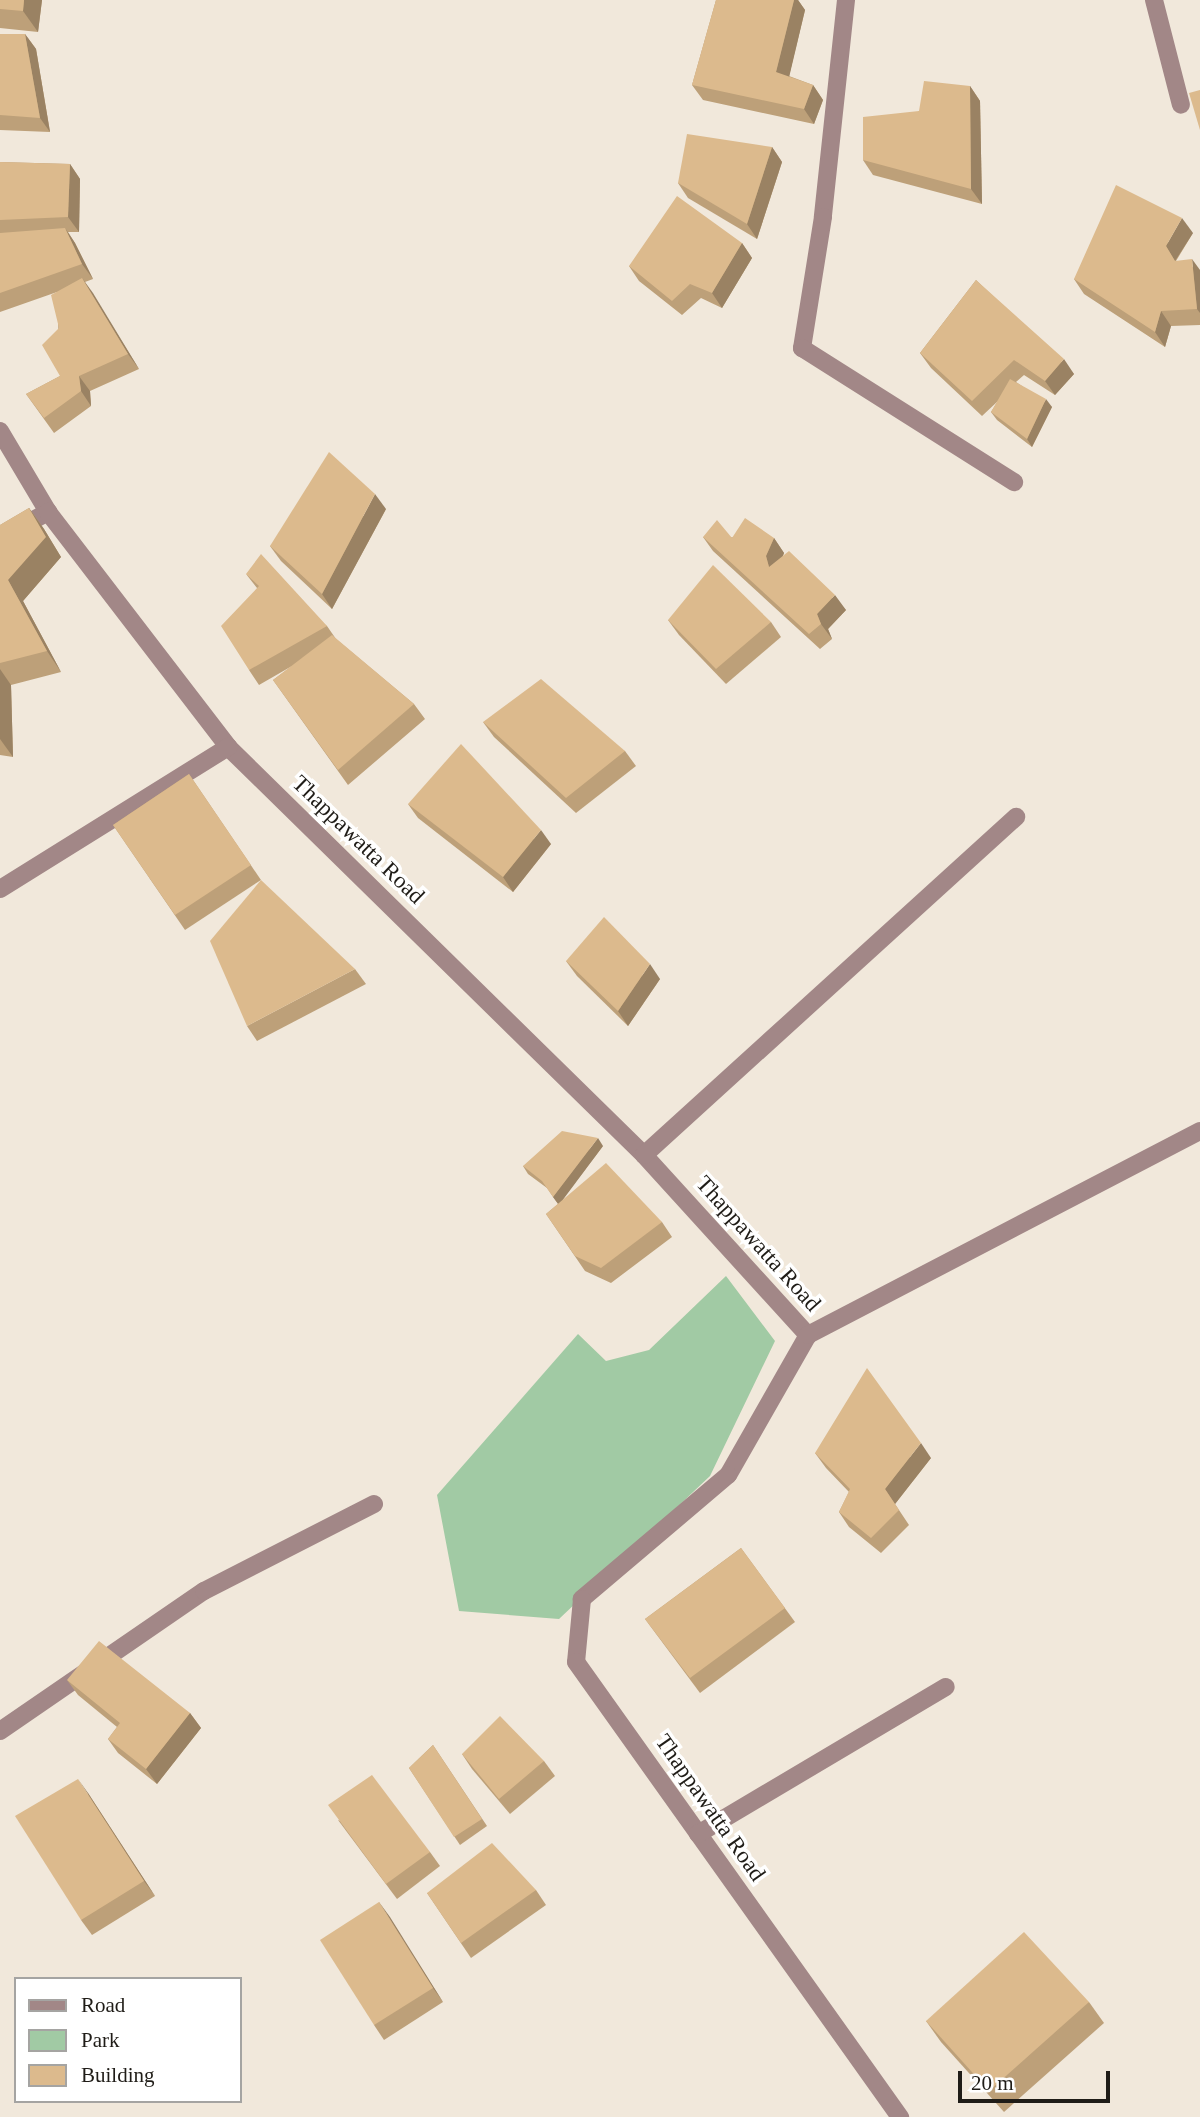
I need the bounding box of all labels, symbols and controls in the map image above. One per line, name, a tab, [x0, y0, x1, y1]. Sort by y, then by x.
street label: Thappawatta Road	[286, 770, 430, 910]
street label: Thappawatta Road	[690, 1170, 826, 1318]
street label: Thappawatta Road	[649, 1729, 771, 1887]
legend	[14, 1977, 242, 2103]
text: Road	[81, 1993, 125, 2017]
text: Park	[81, 2028, 120, 2052]
scale bar	[962, 2058, 1114, 2102]
text: Building	[81, 2063, 155, 2087]
text: 20 m	[971, 2071, 1014, 2095]

